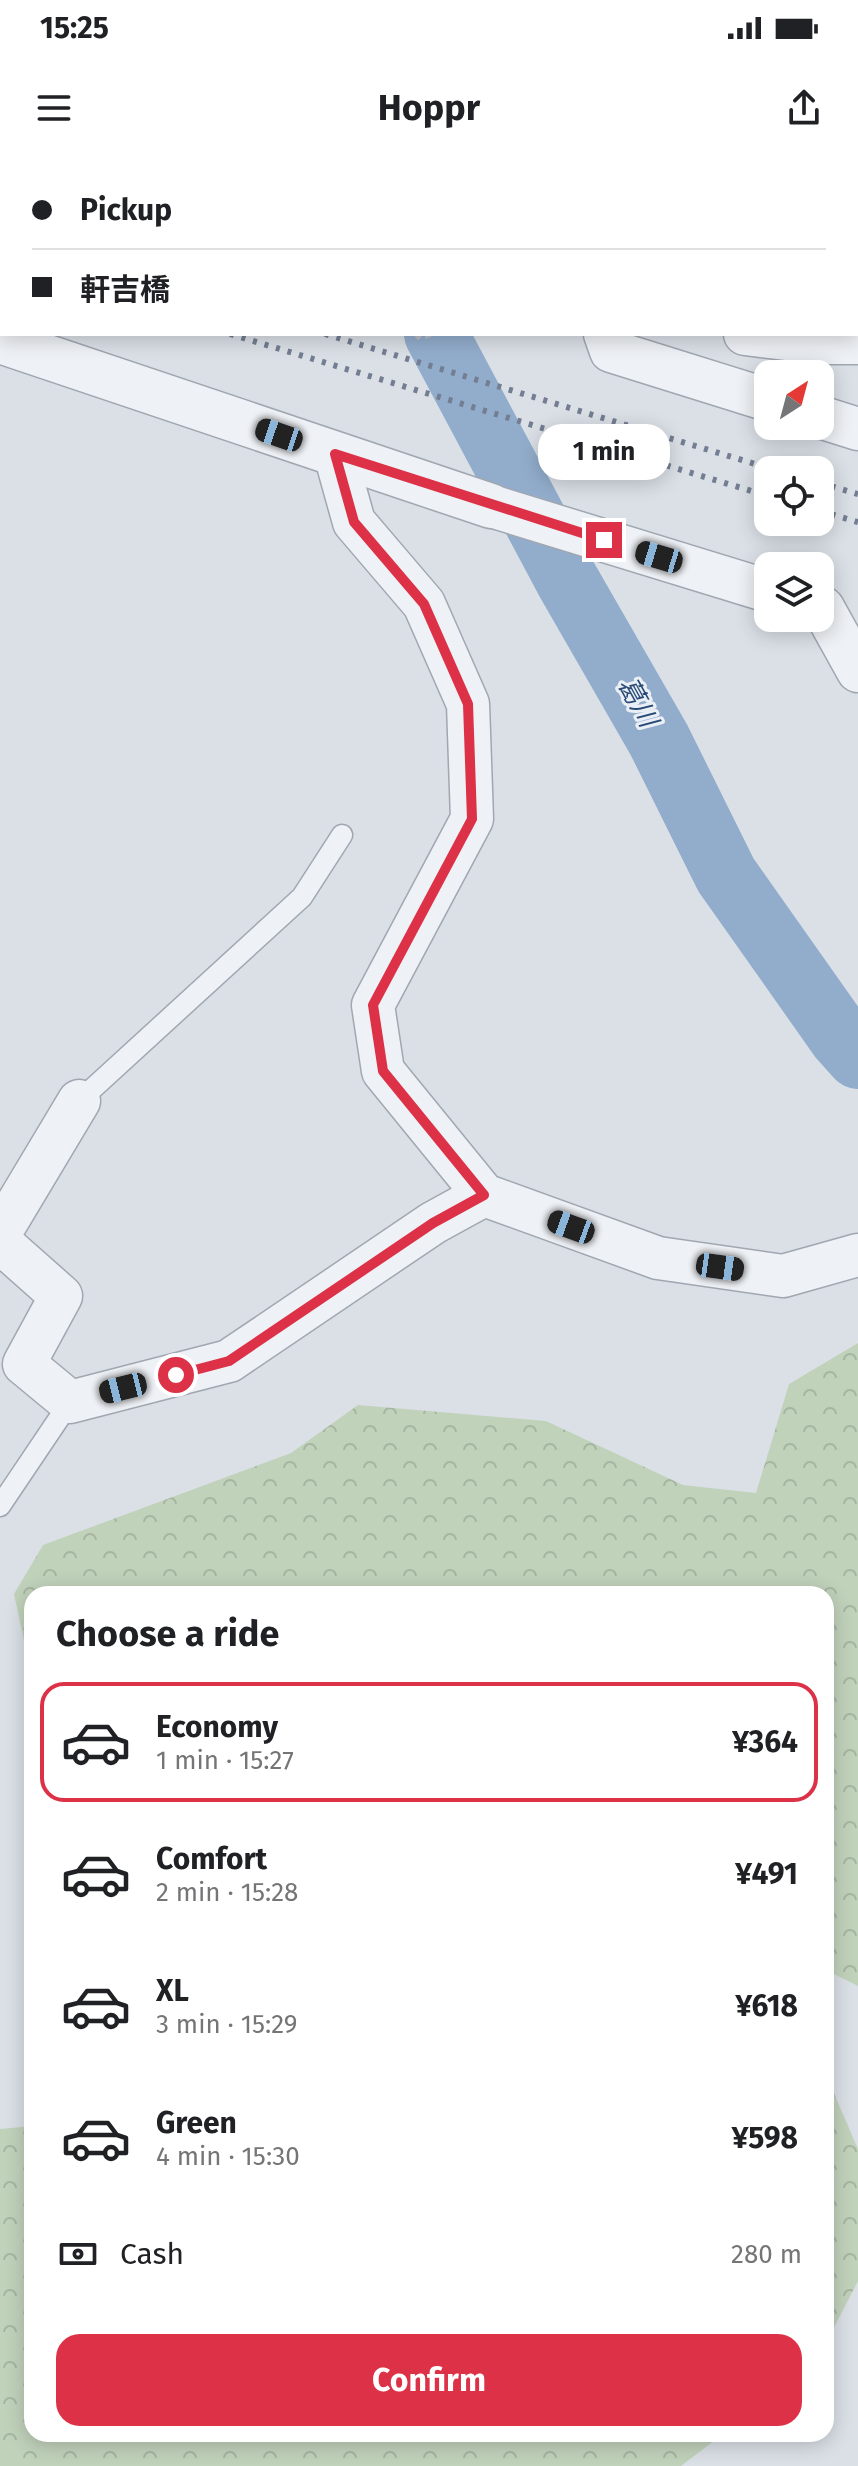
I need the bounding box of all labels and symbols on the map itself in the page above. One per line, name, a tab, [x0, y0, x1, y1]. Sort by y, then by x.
north arrow	[754, 360, 834, 440]
car	[252, 416, 306, 454]
callout: 1 min	[538, 424, 670, 480]
route end	[586, 522, 622, 558]
car	[633, 539, 685, 575]
water label: 葛川	[611, 672, 665, 735]
car	[544, 1208, 598, 1246]
car	[695, 1252, 745, 1282]
route start	[158, 1357, 194, 1393]
car	[97, 1371, 149, 1405]

